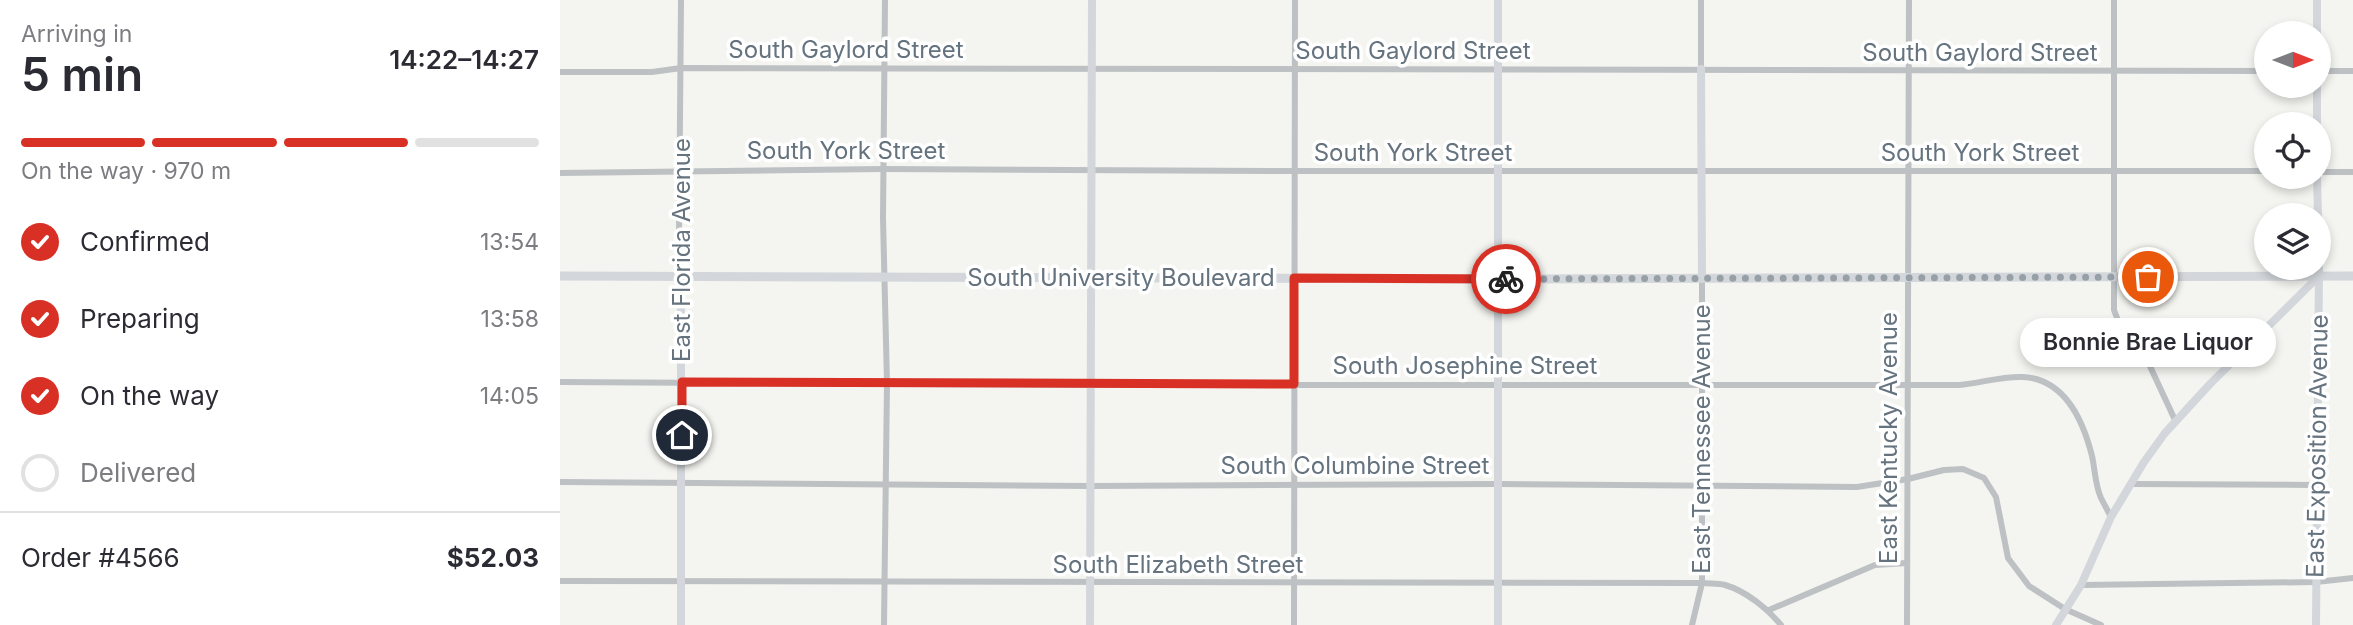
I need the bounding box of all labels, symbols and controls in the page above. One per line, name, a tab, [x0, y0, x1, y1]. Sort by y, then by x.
text: Arriving in	[21, 20, 132, 48]
north arrow	[2254, 21, 2331, 98]
map controls	[2254, 21, 2331, 280]
street label: South Gaylord Street	[728, 35, 964, 64]
street label: South Gaylord Street	[1295, 36, 1531, 65]
street label: South Gaylord Street	[1862, 38, 2098, 67]
text: 14:22–14:27	[389, 44, 539, 75]
text: 5 min	[21, 46, 143, 102]
button: locate	[2254, 112, 2331, 189]
street label: South York Street	[747, 136, 945, 165]
street label: East Florida Avenue	[667, 138, 696, 362]
street label: South York Street	[1314, 138, 1512, 167]
street label: South York Street	[1881, 138, 2079, 167]
text: On the way · 970 m	[21, 157, 231, 185]
button: layers	[2254, 203, 2331, 280]
icon: check	[21, 223, 59, 261]
text: Confirmed	[80, 226, 210, 257]
text: 13:54	[480, 228, 539, 256]
courier	[1471, 244, 1541, 314]
pin	[2118, 247, 2178, 307]
icon: bag	[2129, 258, 2167, 296]
icon: bike	[1487, 260, 1525, 298]
street label: South University Boulevard	[967, 263, 1275, 292]
icon: check	[21, 300, 59, 338]
text: Preparing	[80, 303, 200, 334]
street label: East Tennessee Avenue	[1687, 304, 1716, 574]
text: 13:58	[481, 305, 539, 333]
street label: East Kentucky Avenue	[1874, 312, 1903, 564]
street label: East Exposition Avenue	[2300, 314, 2334, 578]
callout: Bonnie Brae Liquor	[2020, 319, 2276, 368]
text: Bonnie Brae Liquor	[2043, 328, 2253, 356]
street label: South Josephine Street	[1333, 351, 1598, 380]
icon: check	[21, 377, 59, 415]
text: On the way	[80, 380, 219, 411]
text: 14:05	[480, 382, 539, 410]
pin	[652, 405, 712, 465]
icon: home	[663, 416, 701, 454]
street label: South Columbine Street	[1221, 451, 1490, 480]
text: Delivered	[80, 457, 196, 488]
text: Order #4566	[21, 542, 180, 573]
text: $52.03	[447, 542, 539, 573]
street label: South Elizabeth Street	[1053, 550, 1304, 579]

